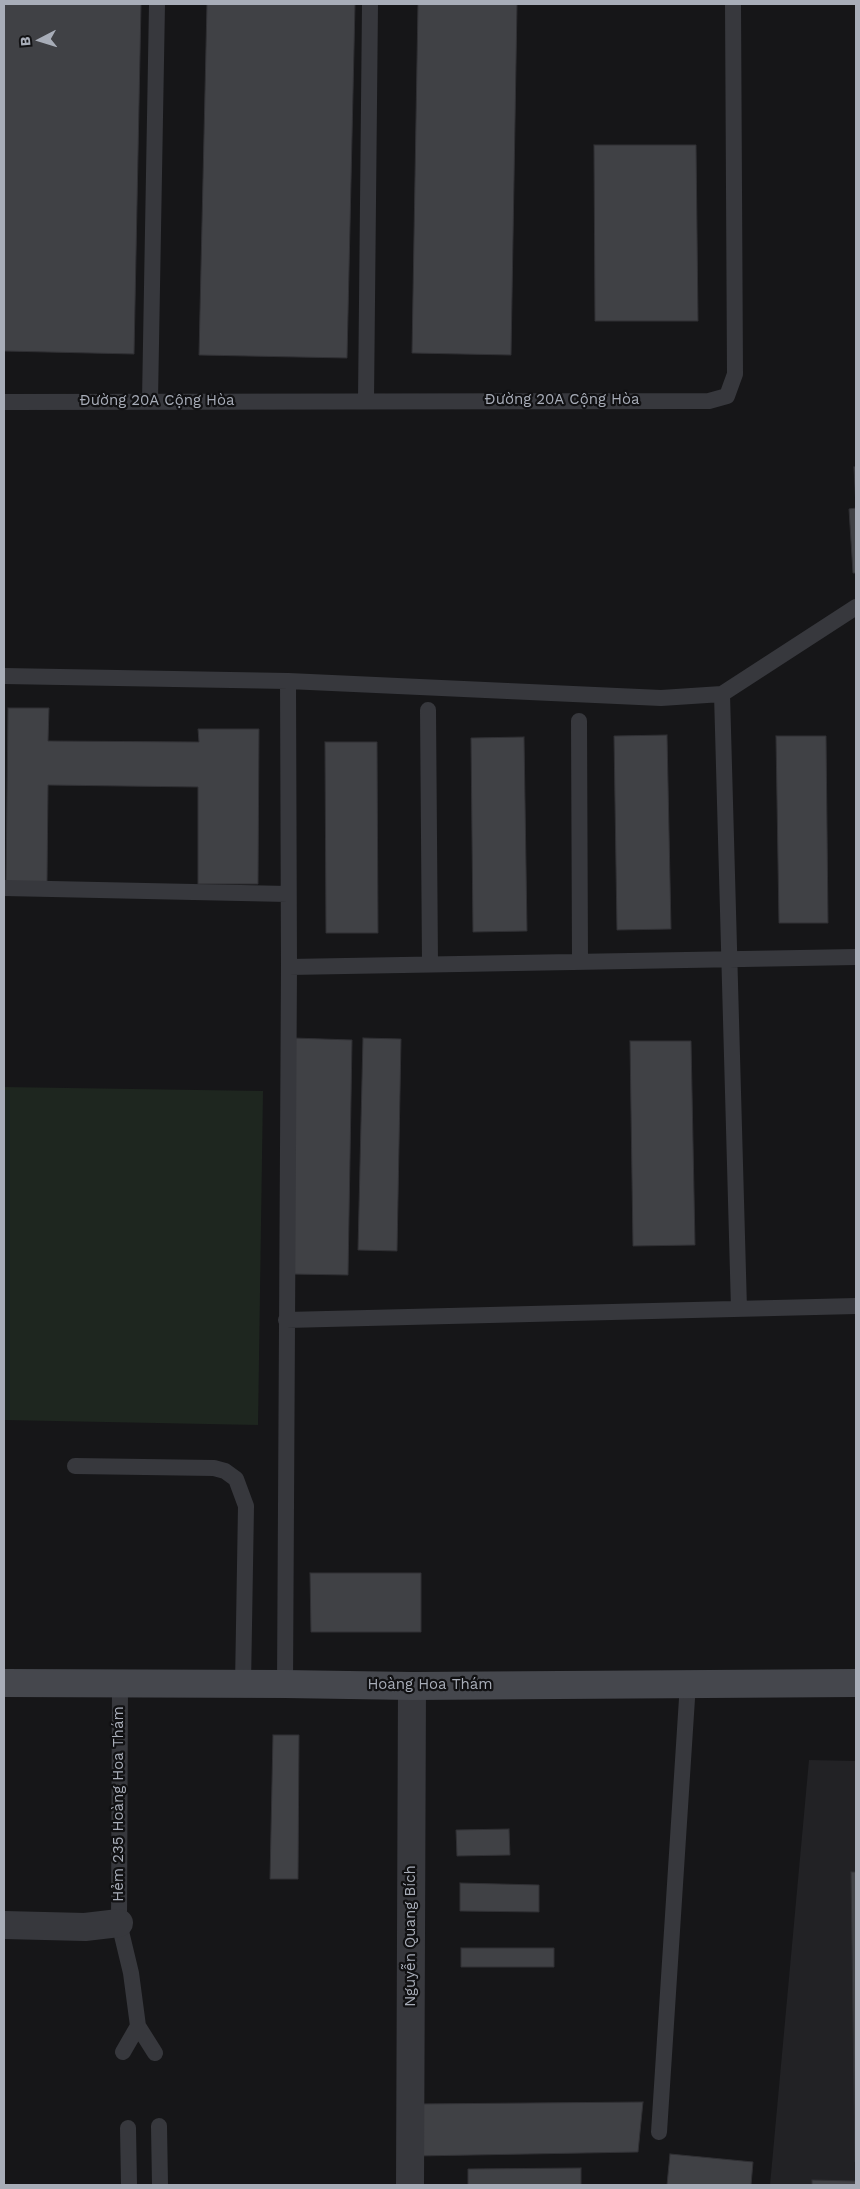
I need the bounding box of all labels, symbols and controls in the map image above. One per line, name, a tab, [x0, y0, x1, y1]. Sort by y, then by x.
north arrow	[15, 15, 65, 65]
text: B	[17, 36, 33, 47]
street label: Đường 20A Cộng Hòa	[485, 391, 639, 409]
street label: Đường 20A Cộng Hòa	[80, 392, 234, 410]
street label: Hoàng Hoa Thám	[367, 1676, 493, 1694]
street label: Hẻm 235 Hoàng Hoa Thám	[110, 1706, 128, 1902]
street label: Nguyễn Quang Bích	[402, 1865, 420, 2007]

